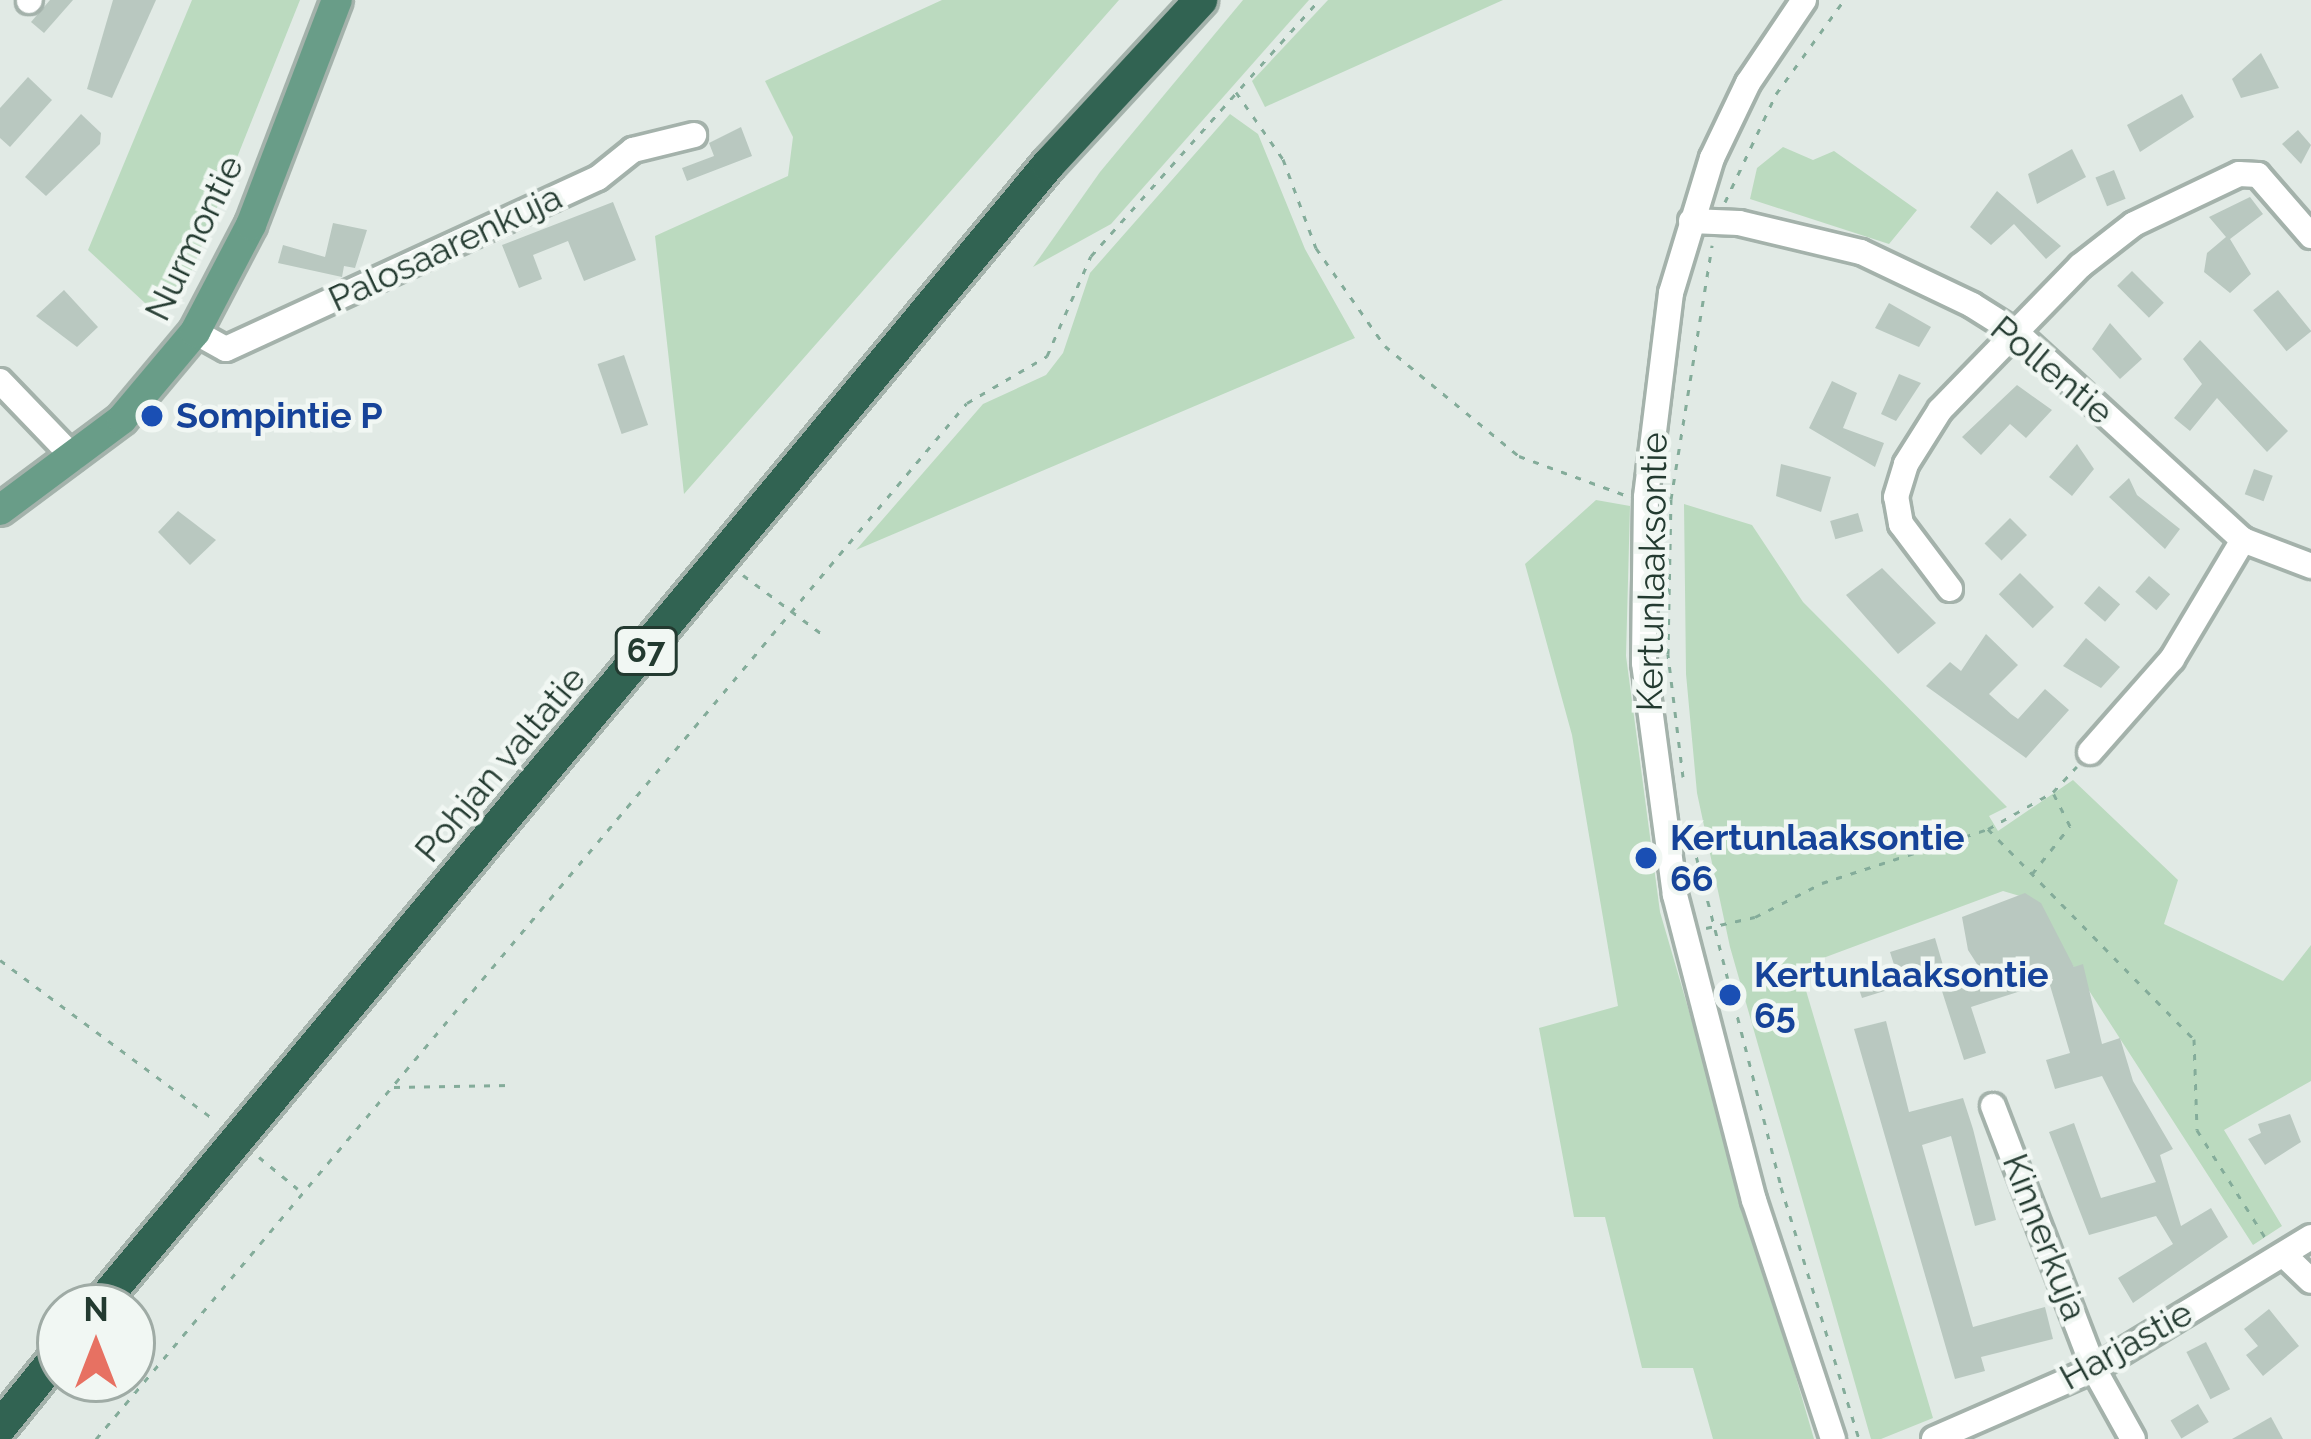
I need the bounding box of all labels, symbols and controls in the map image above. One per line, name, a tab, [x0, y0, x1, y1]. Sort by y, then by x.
street label: Nurmontie	[136, 148, 252, 328]
street label: Palosaarenkuja	[322, 175, 568, 321]
street label: Pollentie	[1982, 307, 2122, 433]
place label: Sompintie P	[176, 394, 383, 438]
marker: Sompintie P	[139, 403, 165, 429]
street label: Kertunlaaksontie	[1628, 432, 1676, 712]
road number: 67	[613, 624, 679, 678]
street label: Pohjan valtatie	[405, 657, 595, 871]
place label: Kertunlaaksontie 66	[1670, 815, 1965, 900]
marker: Kertunlaaksontie 66	[1633, 845, 1659, 871]
place label: Kertunlaaksontie 65	[1754, 952, 2049, 1037]
marker: Kertunlaaksontie 65	[1717, 982, 1743, 1008]
street label: Kinnerkuja	[1993, 1148, 2097, 1326]
north arrow	[36, 1283, 156, 1403]
text: N	[83, 1290, 109, 1329]
street label: Harjastie	[2052, 1291, 2200, 1399]

